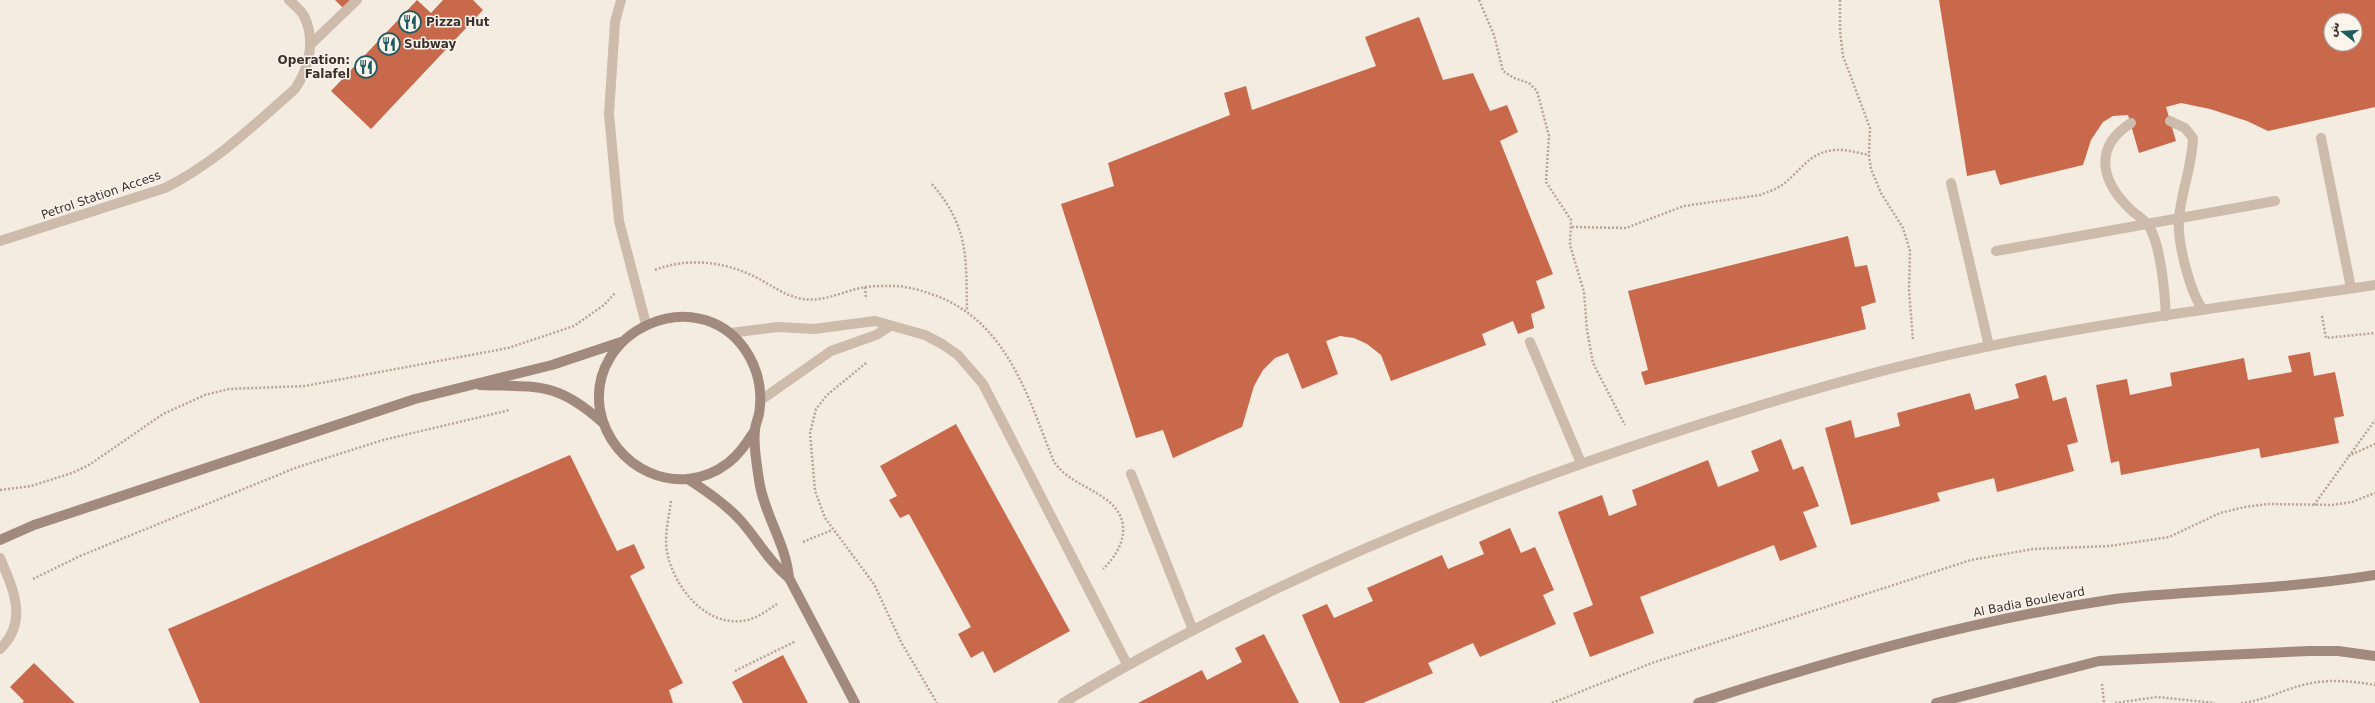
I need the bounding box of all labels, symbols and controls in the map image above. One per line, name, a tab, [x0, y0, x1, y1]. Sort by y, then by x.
restaurant icon: Pizza Hut	[397, 9, 423, 35]
north arrow	[2323, 12, 2363, 52]
place label: Pizza Hut	[426, 15, 490, 29]
text: ش	[2325, 20, 2342, 38]
restaurant icon: Subway	[376, 31, 402, 57]
place label: Subway	[404, 37, 457, 51]
place label: Operation: Falafel	[278, 53, 350, 81]
restaurant icon: Operation: Falafel	[353, 54, 379, 80]
street label: Petrol Station Access	[39, 168, 163, 222]
street label: Al Badia Boulevard	[1972, 584, 2086, 620]

